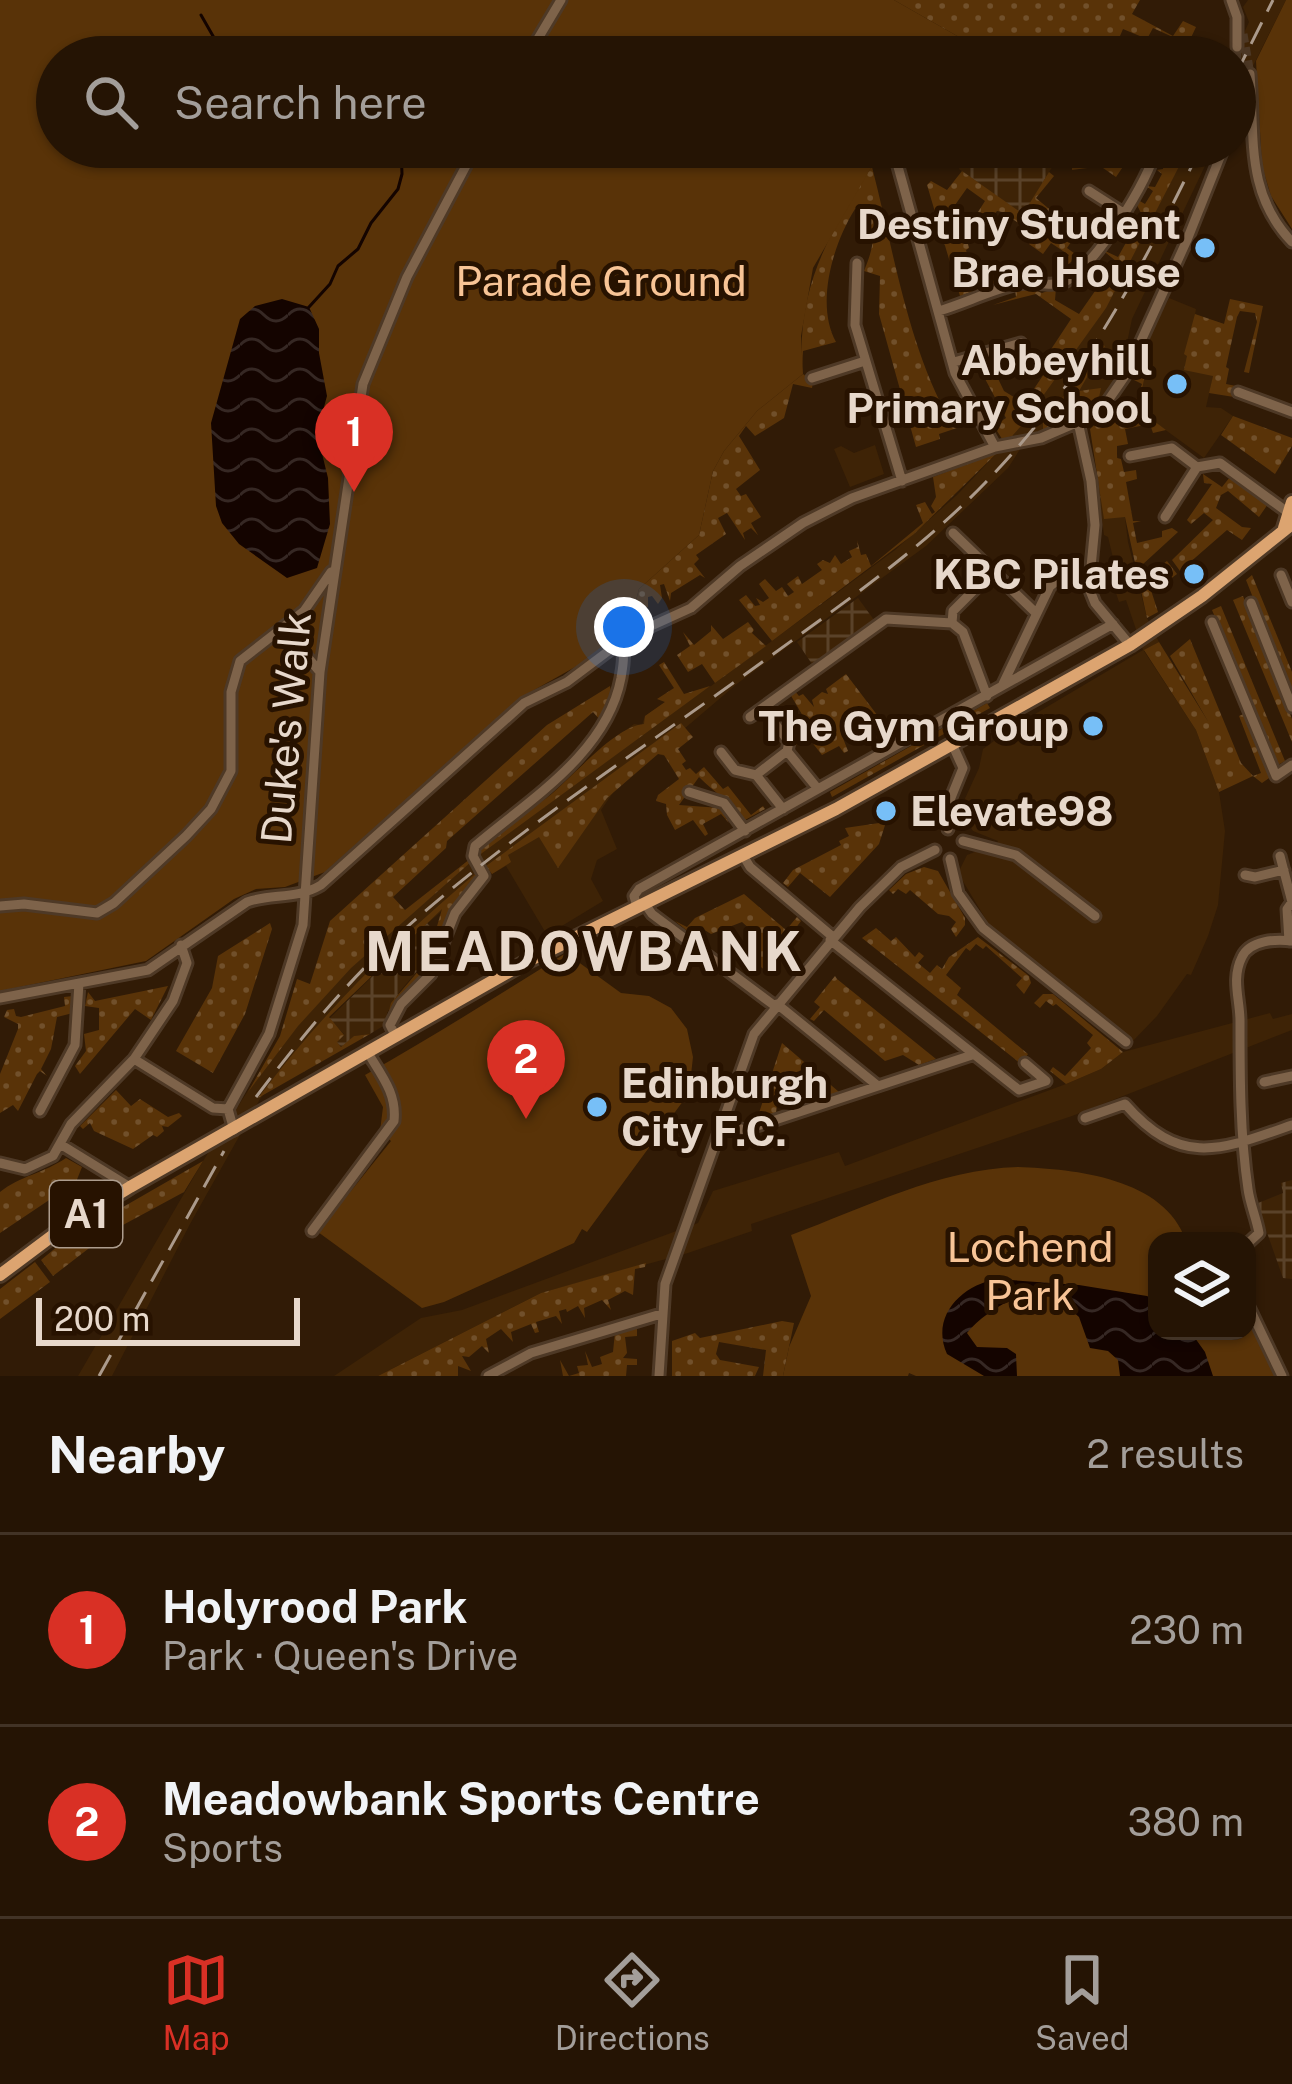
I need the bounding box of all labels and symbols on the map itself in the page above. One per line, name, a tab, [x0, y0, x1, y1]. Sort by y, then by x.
place label: Destiny Student Brae House	[857, 199, 1181, 296]
marker: Destiny Student Brae House	[1192, 235, 1218, 261]
park label: Parade Ground	[455, 256, 747, 305]
place label: Abbeyhill Primary School	[846, 335, 1153, 432]
marker: Abbeyhill Primary School	[1164, 371, 1190, 397]
pin: 1	[315, 393, 393, 492]
place label: KBC Pilates	[933, 549, 1170, 598]
marker: KBC Pilates	[1181, 561, 1207, 587]
your location	[594, 597, 654, 657]
street label: Duke's Walk	[251, 610, 320, 846]
place label: The Gym Group	[758, 701, 1069, 750]
marker: The Gym Group	[1080, 713, 1106, 739]
place label: Elevate98	[910, 786, 1113, 835]
marker: Elevate98	[873, 798, 899, 824]
district label: MEADOWBANK	[365, 920, 805, 983]
pin: 2	[487, 1020, 565, 1119]
place label: Edinburgh City F.C.	[621, 1058, 828, 1155]
marker: Edinburgh City F.C.	[584, 1094, 610, 1120]
road number: A1	[50, 1181, 122, 1247]
park label: Lochend Park	[946, 1222, 1114, 1319]
scale bar	[36, 1292, 300, 1345]

